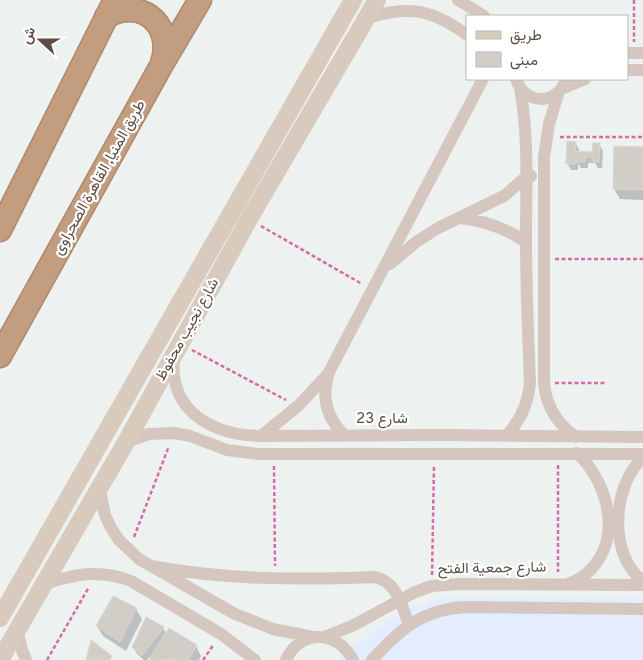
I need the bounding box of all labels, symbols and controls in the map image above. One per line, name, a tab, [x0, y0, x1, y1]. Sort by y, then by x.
north arrow	[15, 15, 65, 65]
legend	[466, 15, 628, 80]
text: ش	[18, 25, 40, 47]
text: طريق	[510, 27, 542, 46]
text: مبنى	[510, 52, 538, 71]
street label: طريق المنيا, القاهرة الصحراوى	[49, 97, 151, 259]
street label: شارع نجيب محفوظ	[152, 275, 224, 385]
street label: شارع 23	[356, 410, 408, 429]
street label: شارع جمعية الفتح	[438, 559, 547, 579]

